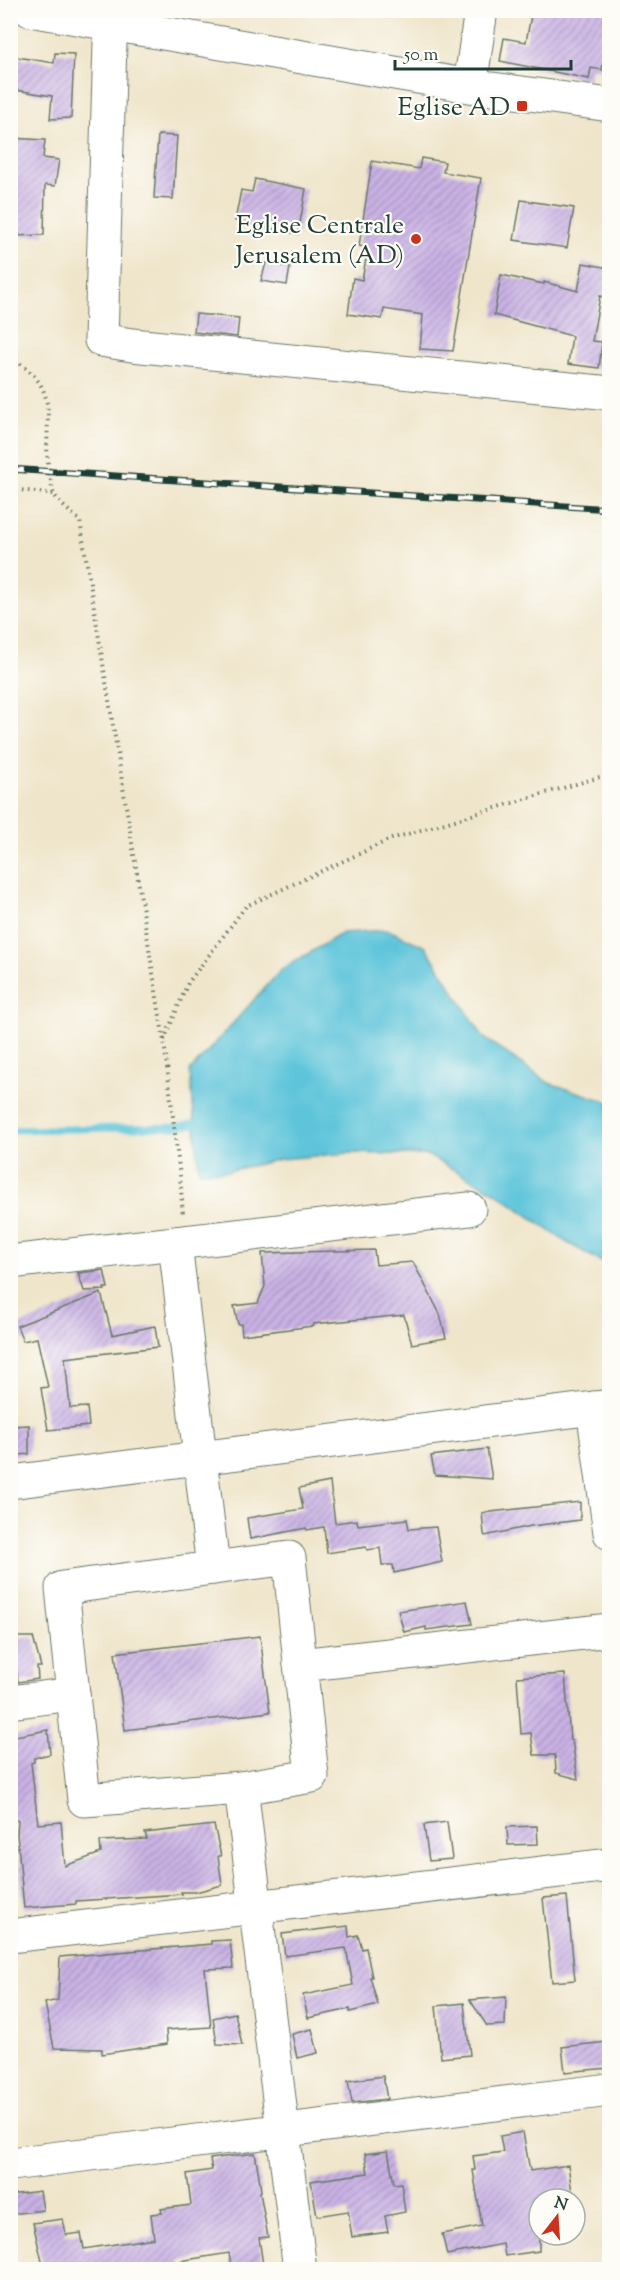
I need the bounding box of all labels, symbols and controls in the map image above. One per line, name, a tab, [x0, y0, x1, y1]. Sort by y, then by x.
scale bar	[395, 33, 570, 71]
text: 50 m	[403, 43, 439, 69]
place label: Eglise AD	[397, 90, 510, 127]
marker: Eglise AD	[515, 99, 529, 113]
place label: Eglise Centrale Jerusalem (AD)	[233, 208, 404, 275]
marker: Eglise Centrale Jerusalem (AD)	[409, 232, 423, 246]
north arrow	[527, 2187, 587, 2247]
text: N	[551, 2192, 570, 2218]

